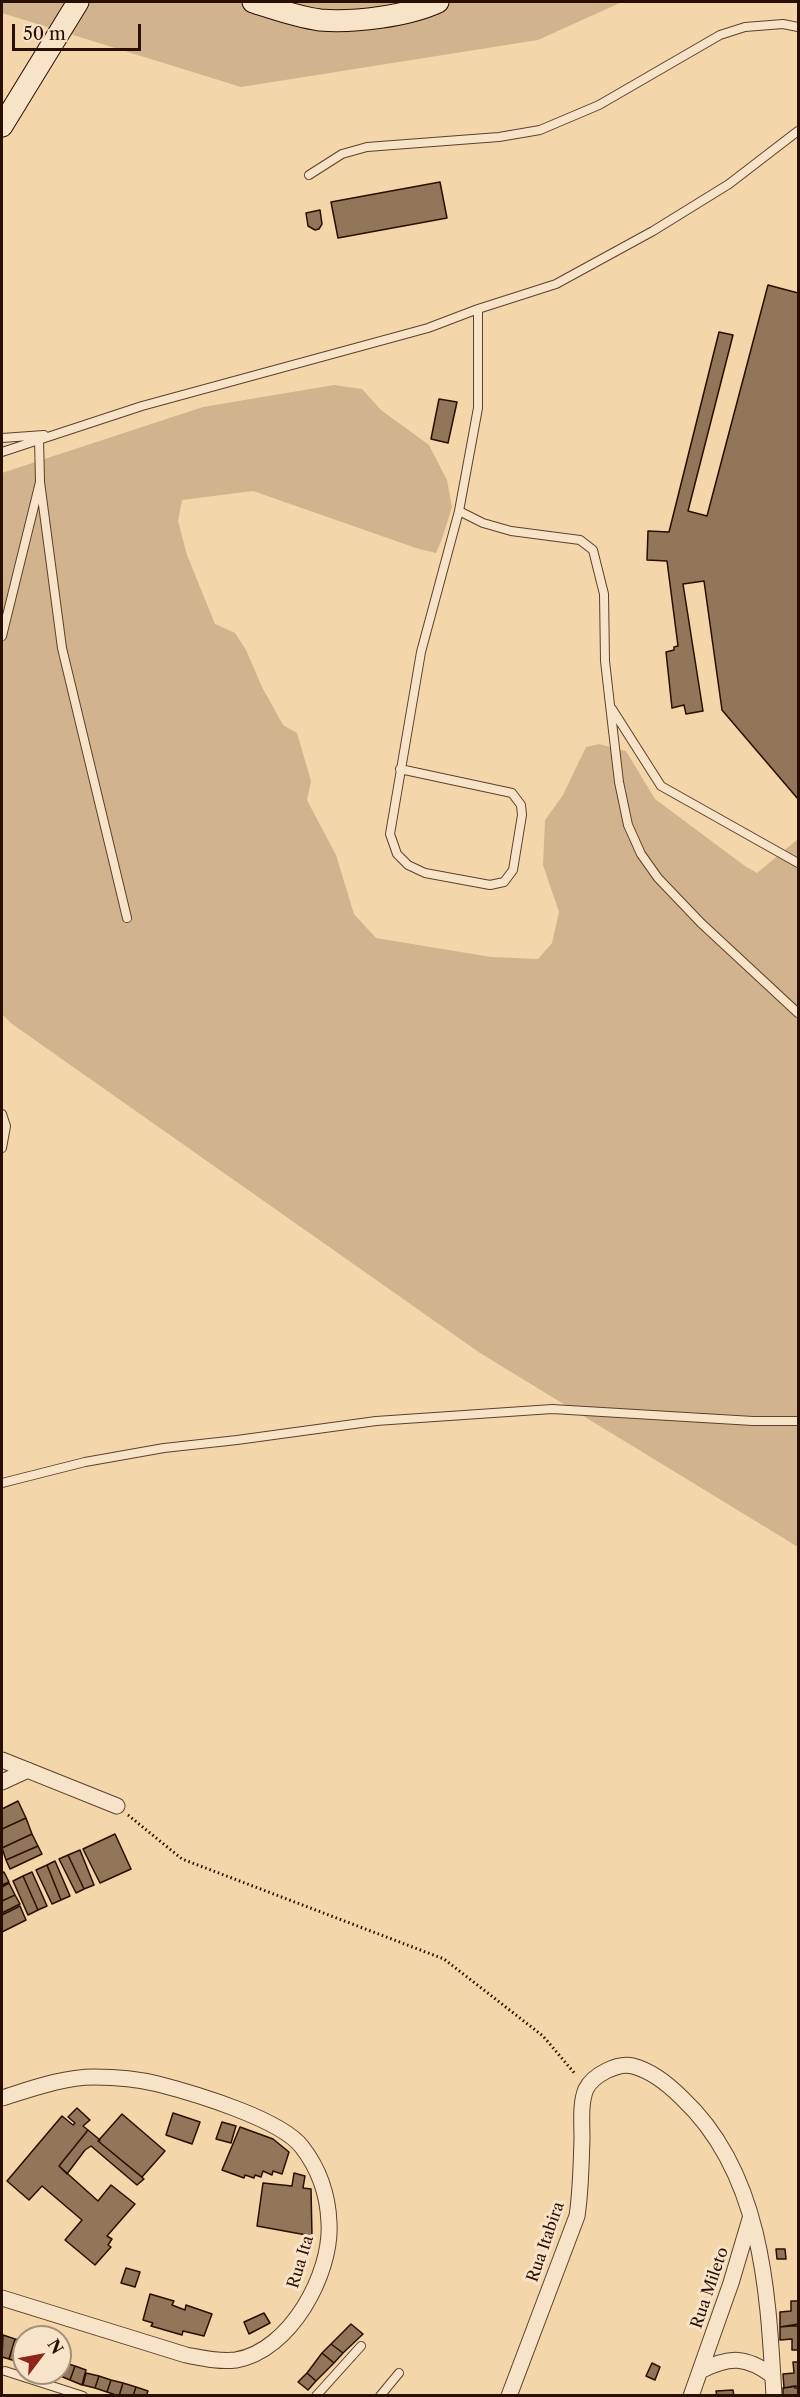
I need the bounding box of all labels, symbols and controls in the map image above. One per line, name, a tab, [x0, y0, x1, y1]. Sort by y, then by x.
scale bar	[15, 12, 144, 50]
text: 50 m	[23, 23, 66, 45]
street label: Rua Itabira	[523, 2199, 569, 2285]
street label: Rua Ita	[284, 2233, 318, 2291]
street label: Rua Mileto	[687, 2245, 733, 2331]
north arrow	[12, 2325, 72, 2385]
text: N	[43, 2335, 68, 2358]

